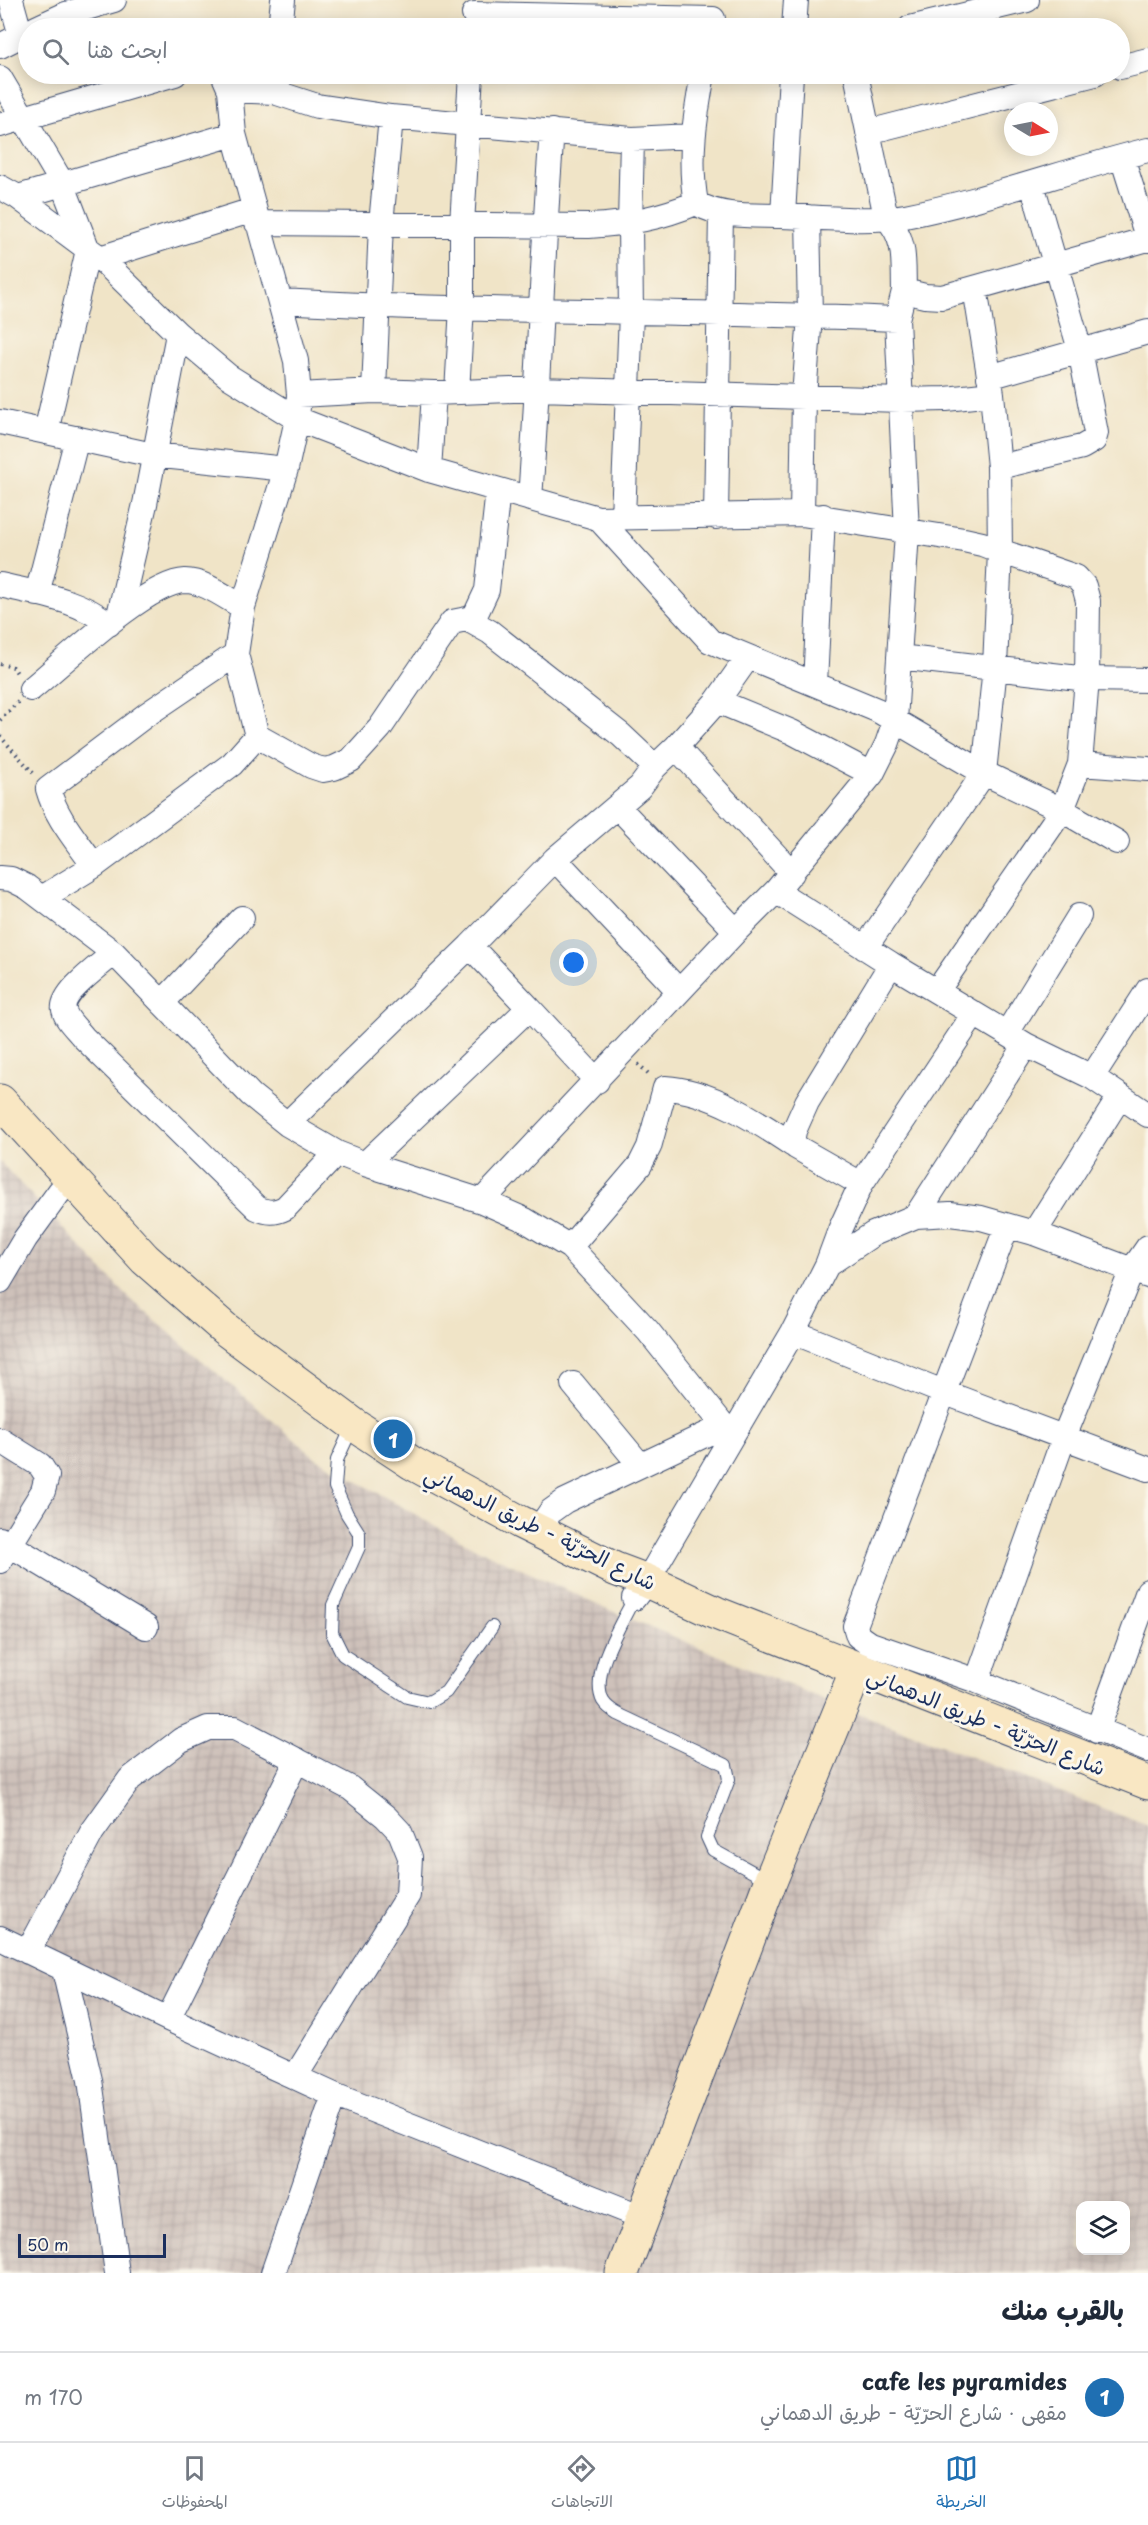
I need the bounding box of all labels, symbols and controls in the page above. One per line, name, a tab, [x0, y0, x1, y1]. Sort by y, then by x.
search box	[18, 18, 1130, 84]
text: ابحث هنا	[87, 32, 168, 65]
icon: search	[39, 35, 72, 68]
north arrow	[1004, 102, 1058, 156]
your location	[559, 948, 588, 977]
pin: 1	[374, 1416, 412, 1462]
street label: شارع الحرّيّة - طريق الدهماني	[417, 1457, 662, 1602]
street label: شارع الحرّيّة - طريق الدهماني	[861, 1657, 1111, 1787]
map controls	[1076, 2201, 1130, 2255]
button: layers	[1076, 2201, 1130, 2255]
scale bar	[18, 2231, 166, 2258]
text: 50 m	[27, 2232, 68, 2256]
text: بالقرب منك	[1002, 2290, 1124, 2329]
text: cafe les pyramides	[862, 2364, 1067, 2397]
text: 170 m	[24, 2382, 83, 2412]
text: 1	[1100, 2382, 1109, 2412]
text: مقهى · شارع الحرّيّة - طريق الدهماني	[760, 2397, 1067, 2427]
tab: المحفوظات	[162, 2452, 228, 2516]
tab: الاتجاهات	[551, 2452, 613, 2516]
tab: الخريطة	[936, 2452, 986, 2516]

